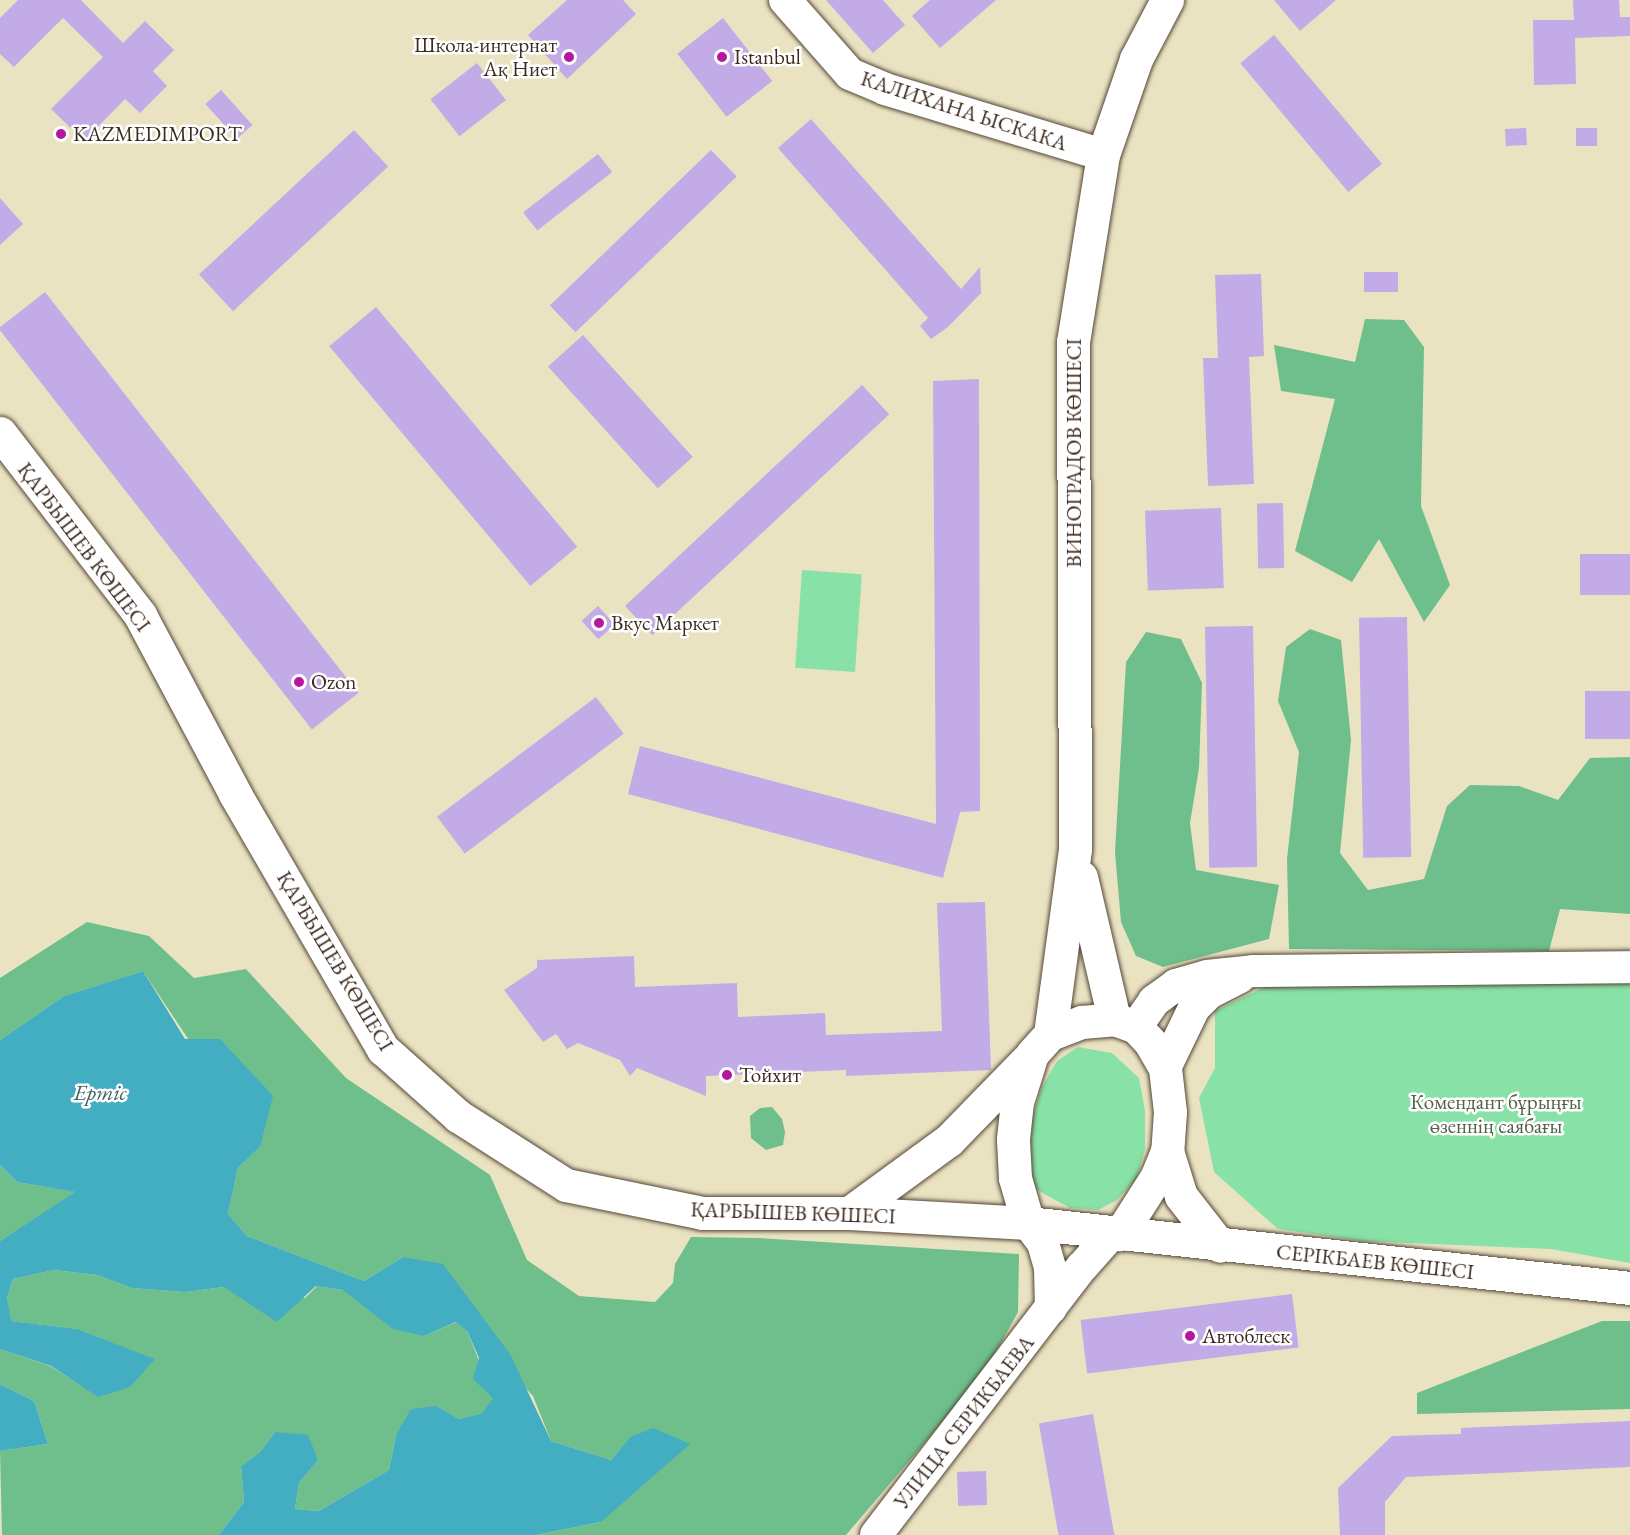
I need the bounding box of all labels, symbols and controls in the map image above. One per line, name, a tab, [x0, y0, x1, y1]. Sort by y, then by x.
place label: Школа-интернат Ақ Ниет	[414, 32, 557, 82]
place label: Istanbul	[734, 44, 801, 70]
marker: Школа-интернат Ақ Ниет	[562, 50, 576, 64]
marker: Istanbul	[715, 50, 729, 64]
street label: КАЛИХАНА ЫСКАКА	[858, 66, 1070, 156]
place label: KAZMEDIMPORT	[73, 121, 242, 147]
marker: KAZMEDIMPORT	[54, 127, 68, 141]
street label: ВИНОГРАДОВ КӨШЕСІ	[1061, 338, 1087, 568]
street label: ҚАРБЫШЕВ КӨШЕСІ	[12, 457, 156, 637]
place label: Вкус Маркет	[611, 610, 719, 636]
marker: Вкус Маркет	[592, 616, 606, 630]
place label: Ozon	[311, 669, 356, 695]
marker: Ozon	[292, 675, 306, 689]
street label: ҚАРБЫШЕВ КӨШЕСІ	[271, 866, 399, 1056]
place label: Тойхит	[739, 1062, 801, 1088]
marker: Тойхит	[720, 1068, 734, 1082]
water label: Ертіс	[74, 1080, 126, 1106]
park label: Комендант бұрыңғы өзеннің саябағы	[1410, 1089, 1582, 1139]
street label: ҚАРБЫШЕВ КӨШЕСІ	[690, 1197, 896, 1229]
street label: СЕРІКБАЕВ КӨШЕСІ	[1275, 1239, 1475, 1285]
place label: Автоблеск	[1202, 1323, 1290, 1349]
marker: Автоблеск	[1183, 1329, 1197, 1343]
street label: УЛИЦА СЕРИКБАЕВА	[889, 1330, 1039, 1514]

